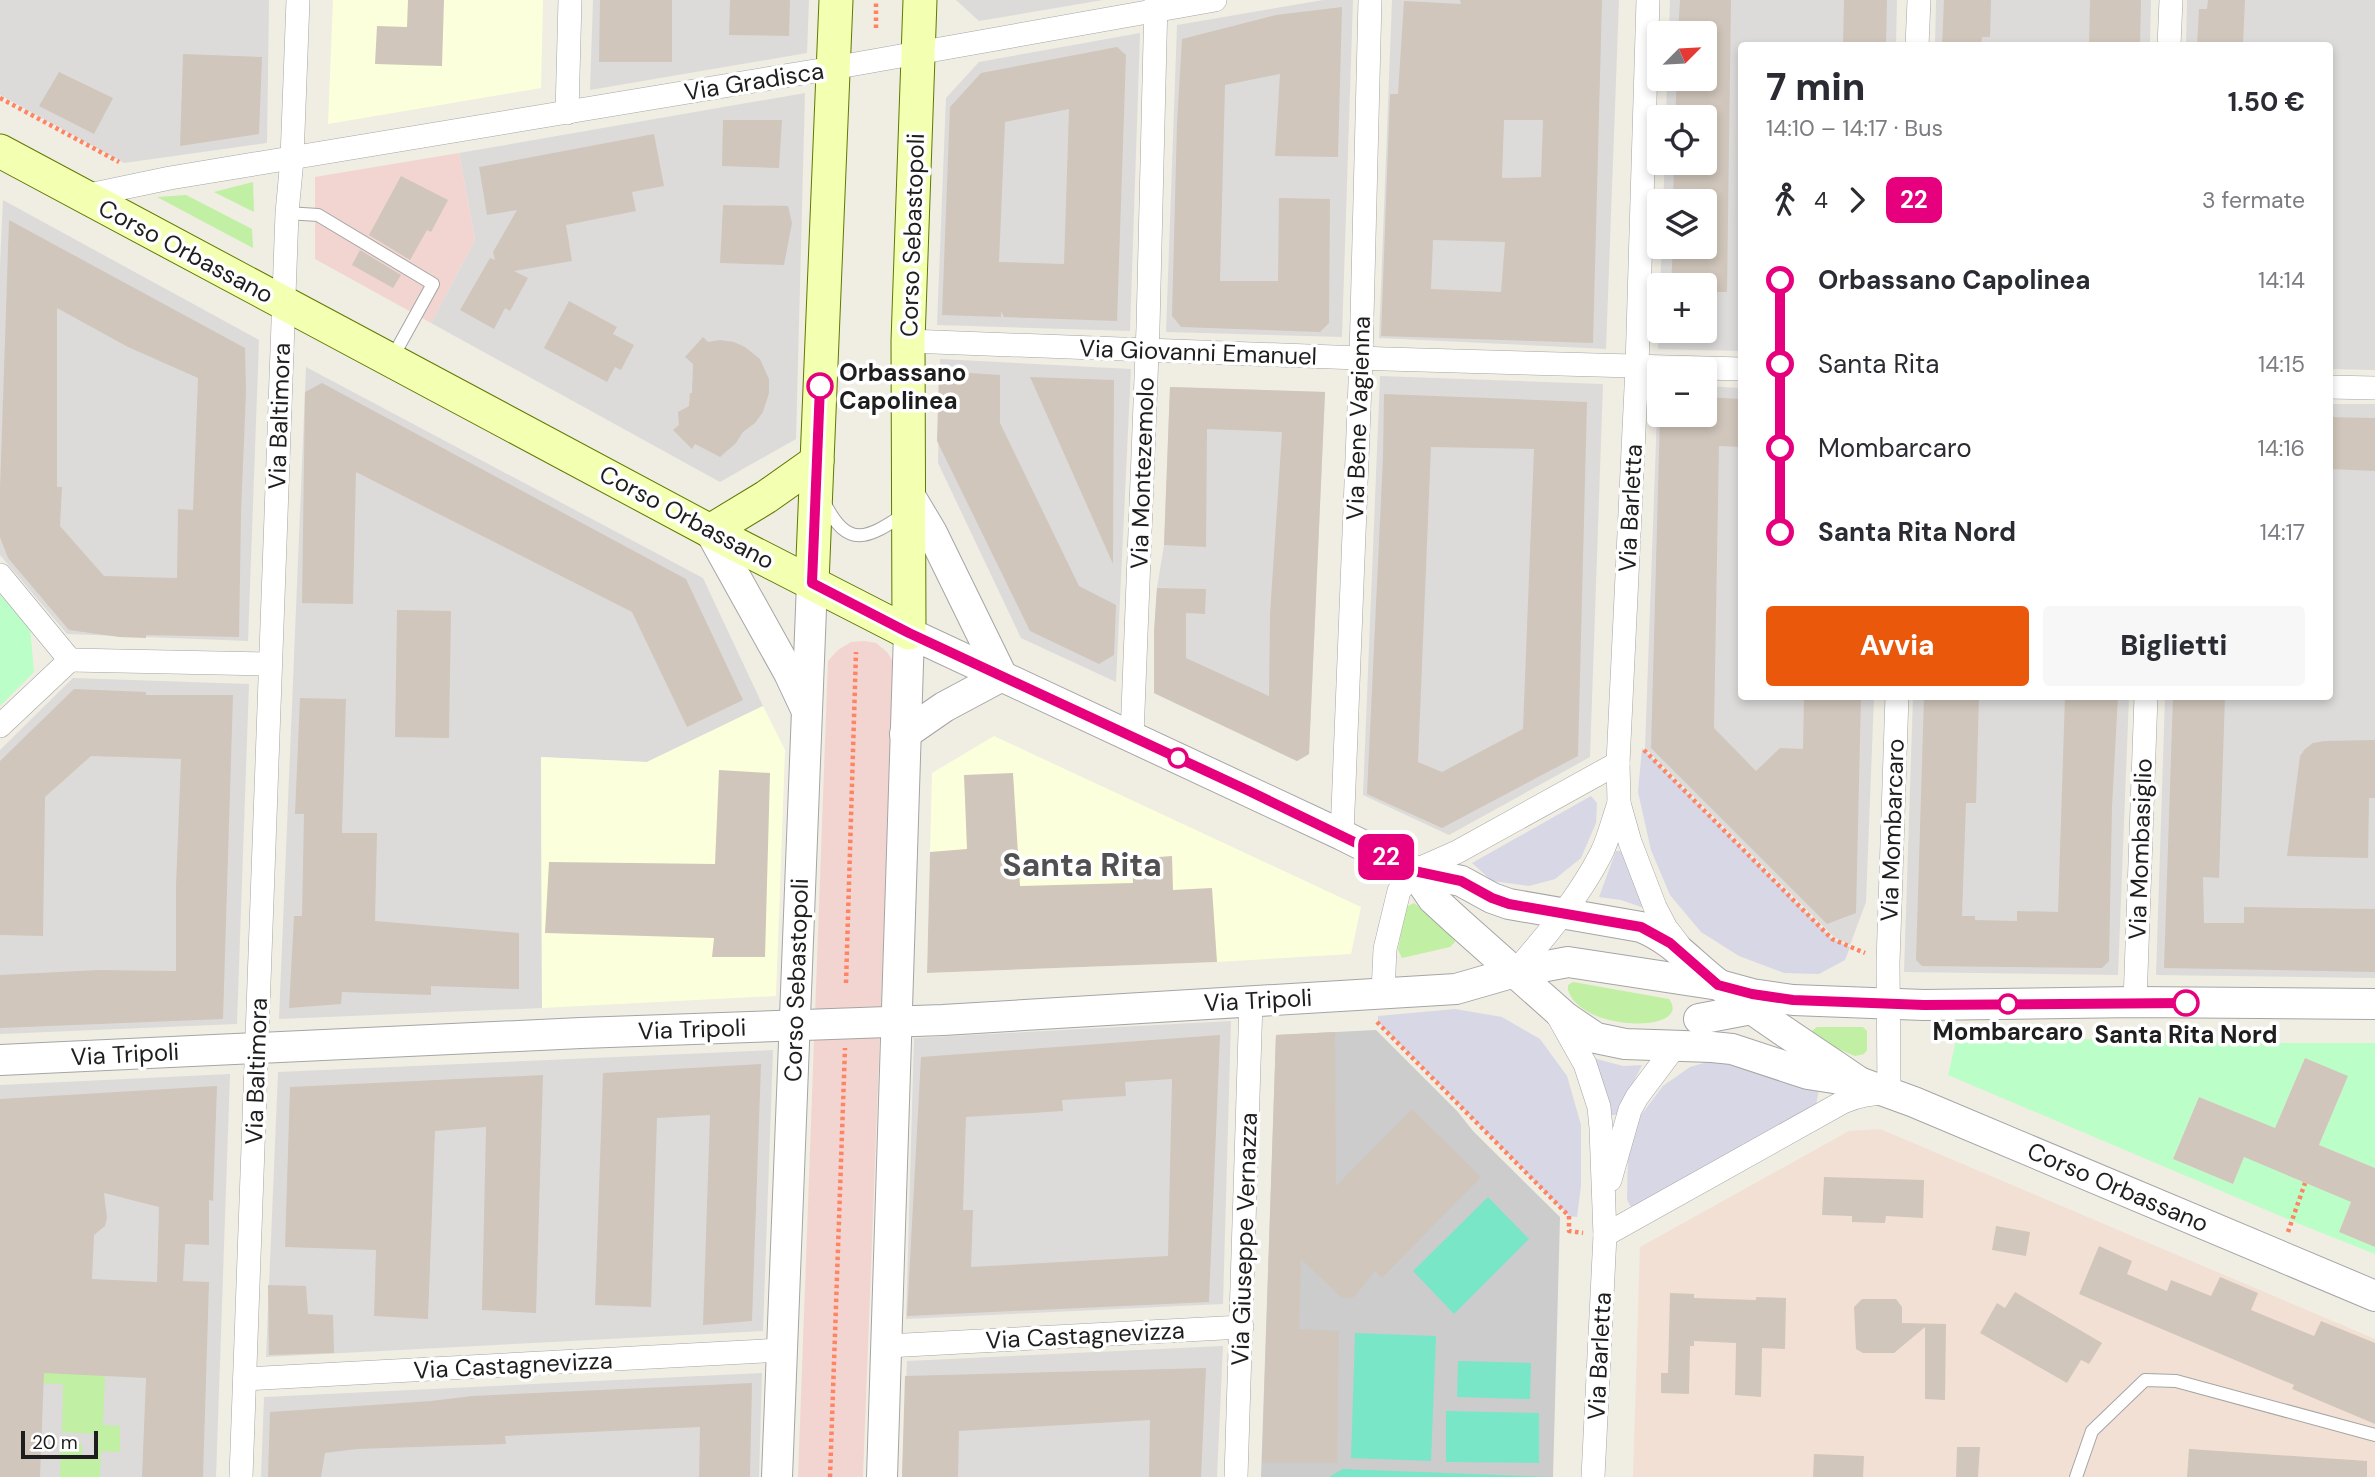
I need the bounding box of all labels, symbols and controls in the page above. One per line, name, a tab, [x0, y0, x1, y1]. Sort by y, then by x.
north arrow	[1647, 21, 1717, 91]
map controls	[1647, 21, 1717, 427]
street label: Via Gradisca	[682, 55, 826, 107]
text: 7 min	[1766, 62, 1865, 112]
text: 1.50 €	[2228, 85, 2305, 119]
button: locate	[1647, 105, 1717, 175]
text: 14:10 – 14:17 · Bus	[1766, 113, 1943, 143]
street label: Corso Sebastopoli	[893, 133, 931, 337]
icon: walk	[1766, 181, 1804, 219]
icon: forward	[1838, 181, 1876, 219]
text: 22	[1900, 184, 1928, 215]
text: 4	[1814, 185, 1828, 215]
text: 3 fermate	[2202, 185, 2305, 215]
button: layers	[1647, 189, 1717, 259]
street label: Corso Orbassano	[93, 192, 279, 310]
text: Orbassano Capolinea	[1818, 263, 2091, 297]
text: 14:14	[2258, 265, 2305, 295]
button: +	[1647, 273, 1717, 343]
street label: Via Bene Vagienna	[1339, 315, 1377, 521]
street label: Via Giovanni Emanuel	[1078, 332, 1318, 372]
street label: Via Baltimora	[261, 342, 297, 490]
text: Santa Rita	[1818, 347, 1939, 381]
text: 14:15	[2258, 349, 2305, 379]
place label: Orbassano Capolinea	[839, 357, 966, 416]
button: −	[1647, 357, 1717, 427]
marker: Orbassano Capolinea	[807, 373, 833, 399]
street label: Via Montezemolo	[1123, 377, 1161, 569]
text: Mombarcaro	[1818, 431, 1972, 465]
text: 14:16	[2258, 433, 2305, 463]
street label: Via Barletta	[1611, 443, 1649, 573]
street label: Corso Orbassano	[594, 458, 780, 576]
text: Santa Rita Nord	[1818, 515, 2016, 549]
text: 14:17	[2260, 517, 2305, 547]
button: Avvia	[1766, 606, 2029, 686]
button: Biglietti	[2043, 606, 2305, 686]
street label: Via Mombarcaro	[1873, 738, 1911, 922]
unlabelled marker	[1168, 748, 1188, 768]
street label: Via Mombasiglio	[2121, 758, 2159, 940]
line badge: 22	[1354, 834, 1418, 880]
text: 22	[1372, 841, 1400, 872]
district label: Santa Rita	[1002, 844, 1162, 886]
street label: Corso Sebastopoli	[777, 878, 815, 1082]
street label: Via Tripoli	[1203, 982, 1313, 1018]
marker: Santa Rita Nord	[2173, 990, 2199, 1016]
marker: Mombarcaro	[1998, 994, 2018, 1014]
street label: Via Baltimora	[238, 997, 274, 1145]
street label: Via Tripoli	[637, 1012, 747, 1046]
place label: Mombarcaro	[1933, 1016, 2083, 1047]
place label: Santa Rita Nord	[2095, 1019, 2277, 1050]
street label: Via Tripoli	[70, 1036, 180, 1072]
street label: Via Giuseppe Vernazza	[1224, 1112, 1264, 1366]
street label: Corso Orbassano	[2023, 1135, 2213, 1239]
street label: Via Barletta	[1580, 1291, 1618, 1421]
street label: Via Castagnevizza	[985, 1314, 1185, 1356]
street label: Via Castagnevizza	[413, 1344, 613, 1386]
scale bar	[21, 1428, 98, 1460]
text: 20 m	[32, 1430, 78, 1455]

